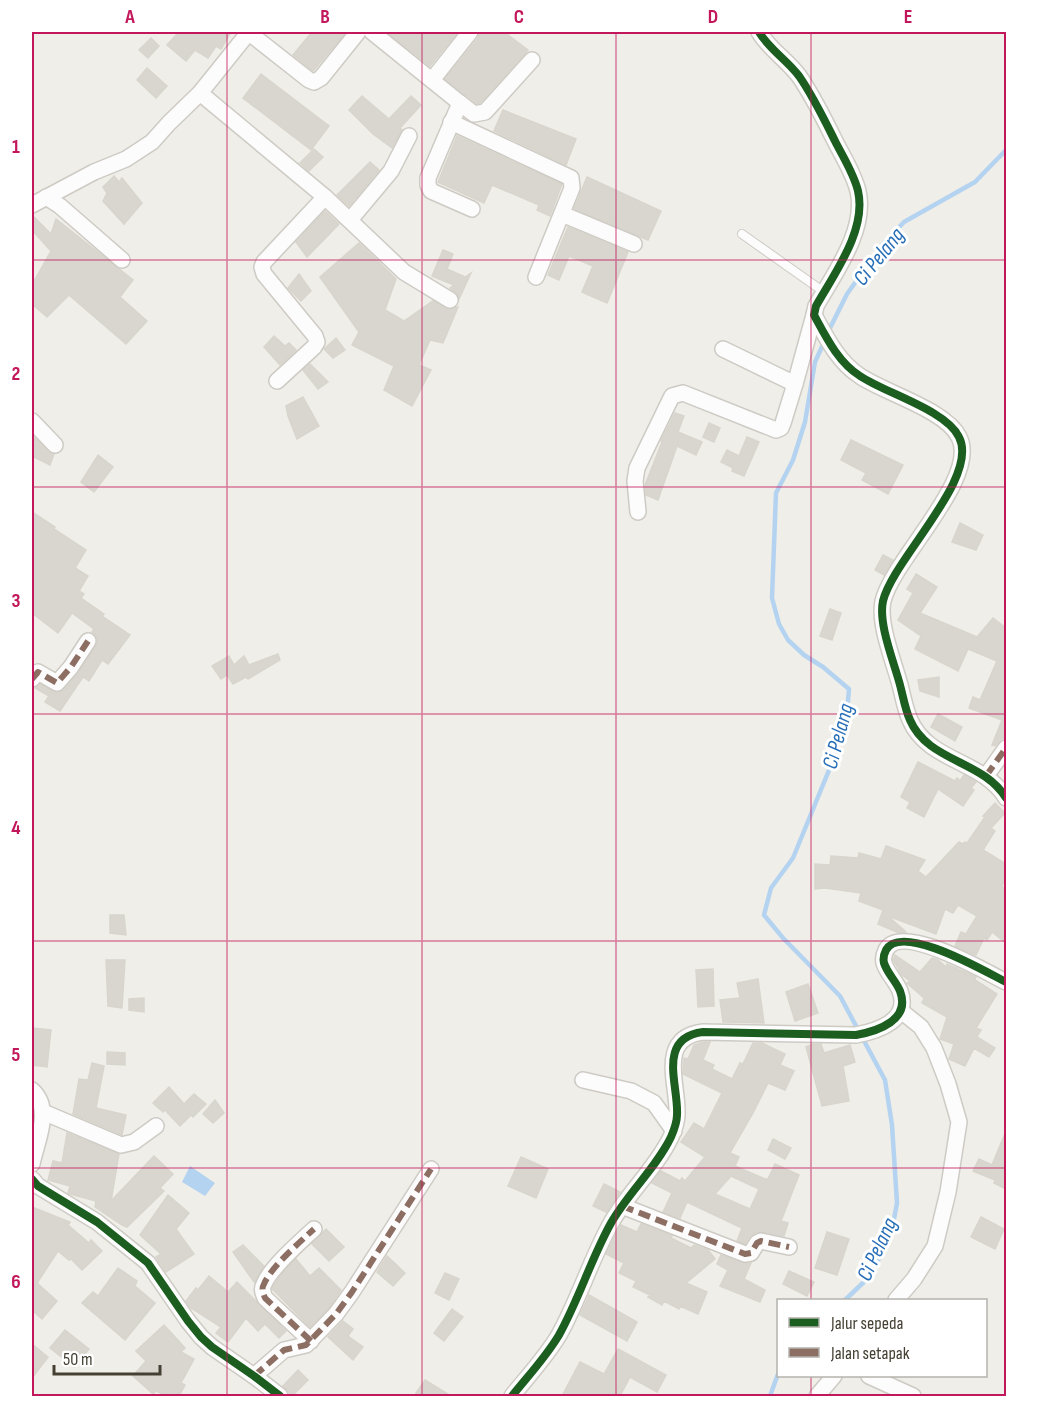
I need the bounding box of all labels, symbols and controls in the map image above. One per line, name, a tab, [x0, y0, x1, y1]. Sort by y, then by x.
text: A	[124, 5, 135, 29]
text: B	[320, 5, 330, 29]
text: C	[514, 5, 524, 29]
text: D	[708, 5, 718, 29]
text: E	[904, 5, 912, 29]
text: 1	[12, 135, 20, 159]
water label: Ci Pelang	[848, 222, 911, 291]
text: 2	[12, 362, 20, 386]
text: 3	[12, 589, 21, 613]
water label: Ci Pelang	[817, 701, 860, 772]
text: 4	[11, 816, 21, 840]
text: 5	[12, 1043, 21, 1067]
water label: Ci Pelang	[851, 1214, 904, 1286]
text: 6	[11, 1270, 21, 1294]
legend	[777, 1299, 987, 1377]
text: Jalur sepeda	[830, 1313, 903, 1334]
scale bar	[54, 1338, 160, 1376]
text: Jalan setapak	[830, 1343, 910, 1364]
text: 50 m	[63, 1349, 93, 1370]

